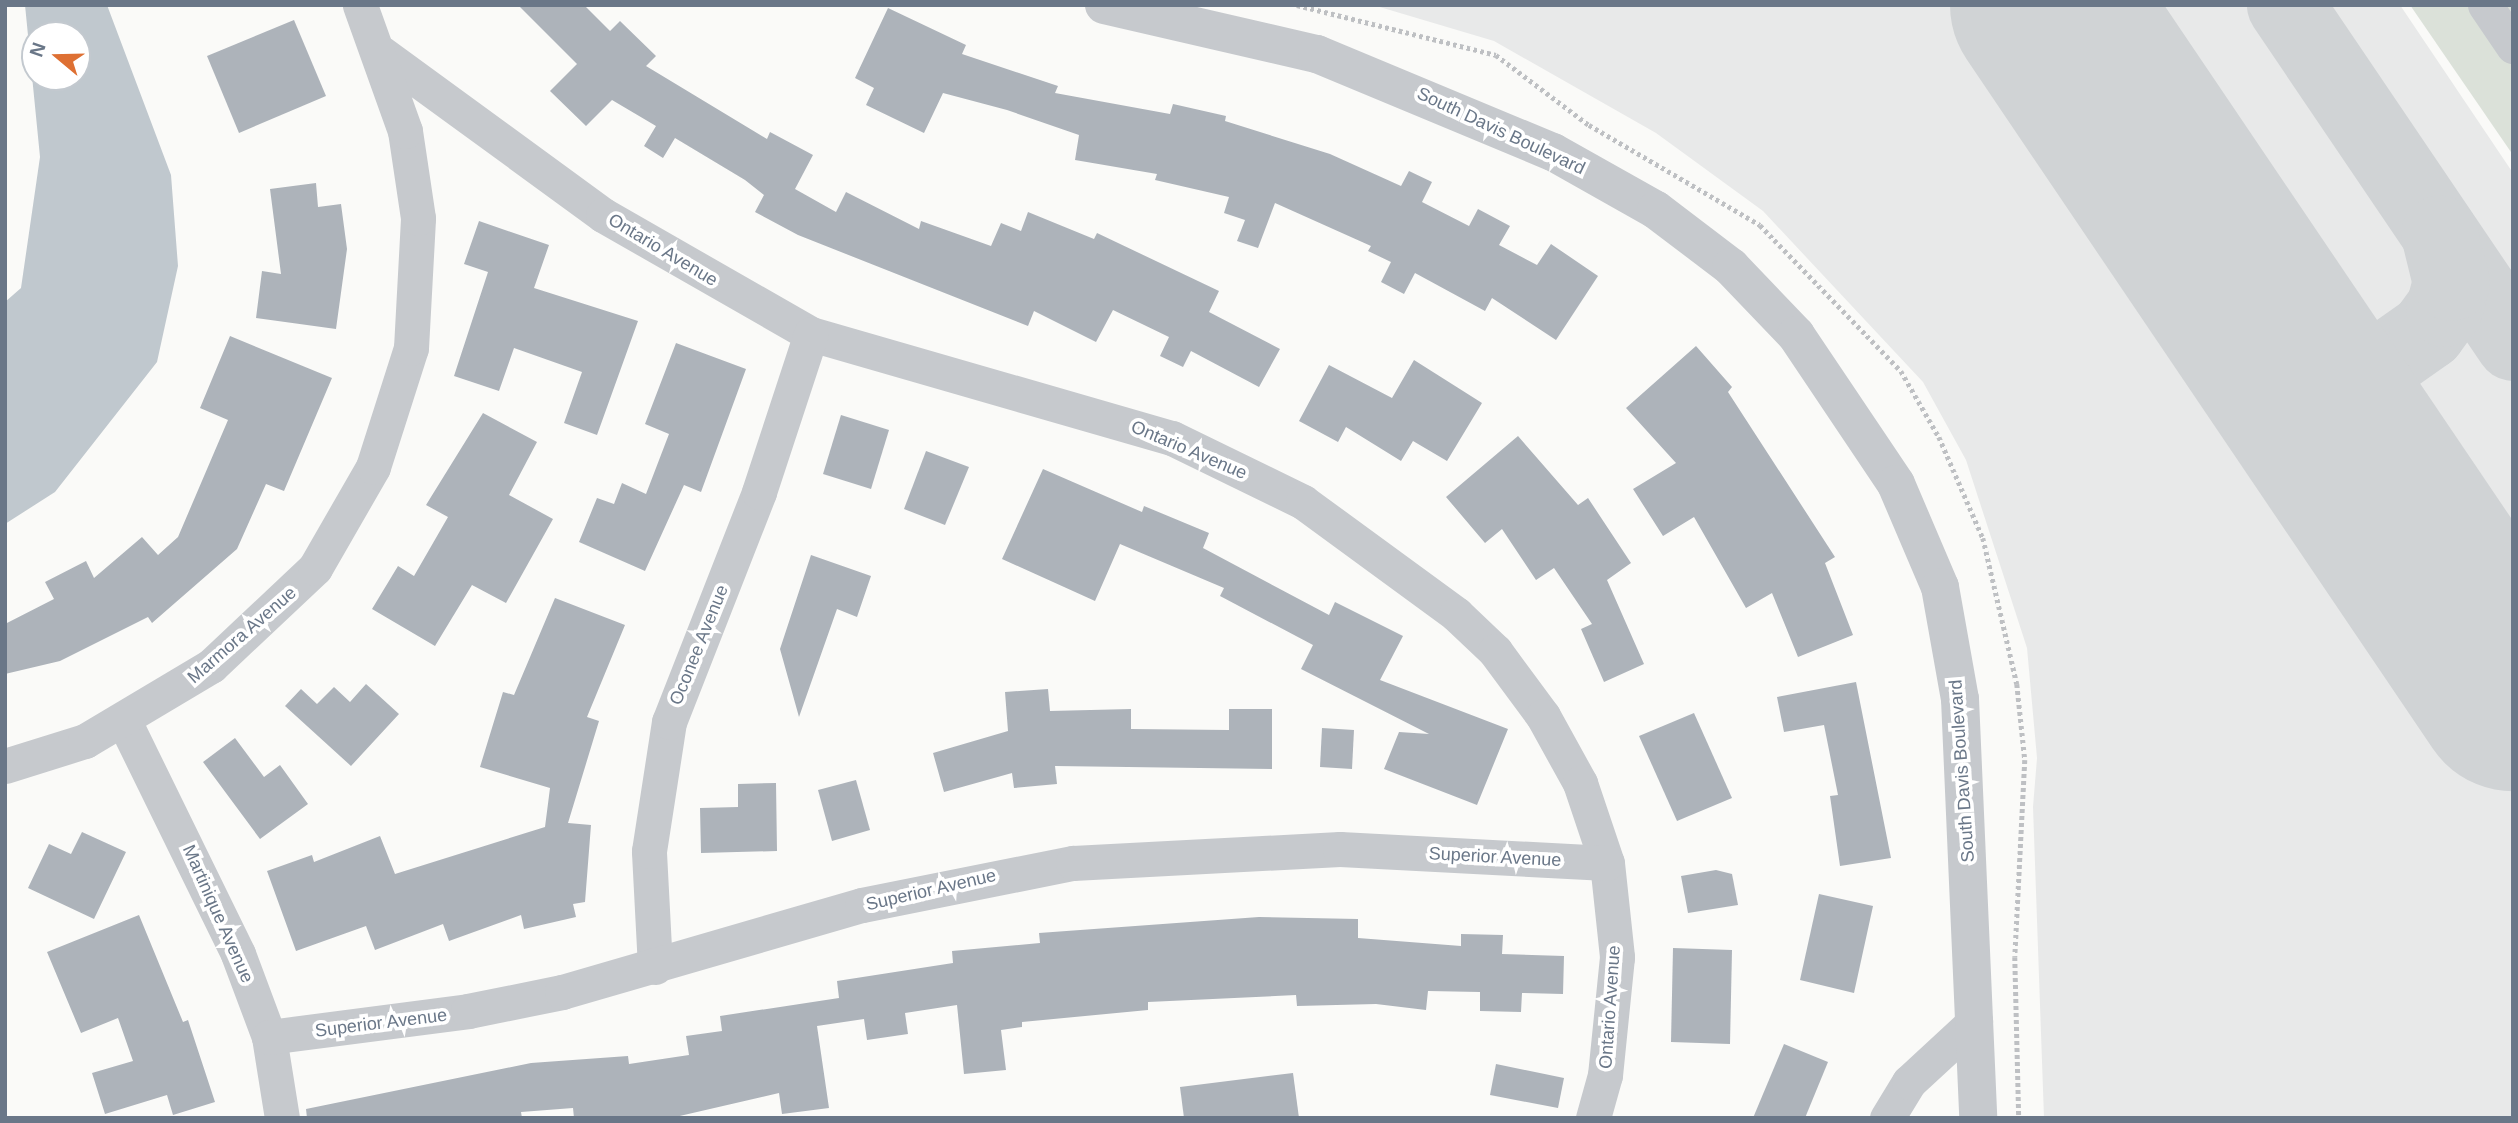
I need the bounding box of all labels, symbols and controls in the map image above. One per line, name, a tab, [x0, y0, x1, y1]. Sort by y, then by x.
north arrow	[21, 21, 91, 91]
text: N	[25, 40, 50, 60]
street label: South Davis Boulevard	[1413, 83, 1589, 179]
street label: Ontario Avenue	[604, 209, 722, 291]
street label: Ontario Avenue	[1127, 416, 1251, 484]
street label: Oconee Avenue	[665, 581, 733, 709]
street label: Marmora Avenue	[183, 582, 301, 688]
street label: South Davis Boulevard	[1945, 679, 1979, 863]
street label: Martinique Avenue	[178, 841, 258, 987]
street label: Superior Avenue	[1428, 843, 1562, 871]
street label: Superior Avenue	[863, 864, 999, 916]
street label: Ontario Avenue	[1595, 944, 1625, 1070]
street label: Superior Avenue	[313, 1004, 449, 1042]

